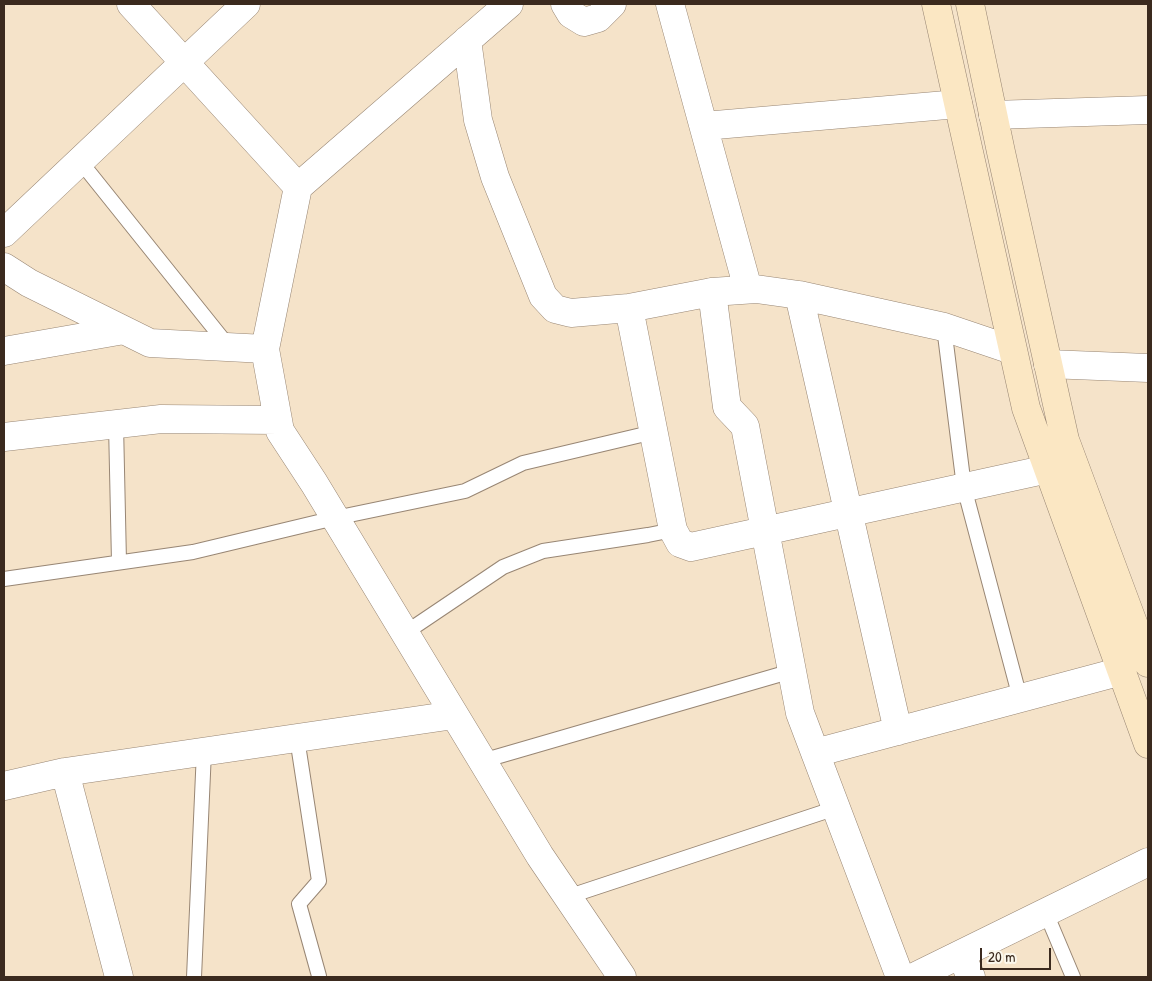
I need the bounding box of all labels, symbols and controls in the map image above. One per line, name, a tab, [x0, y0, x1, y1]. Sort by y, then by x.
scale bar	[982, 938, 1053, 970]
text: 20 m	[988, 946, 1015, 967]

